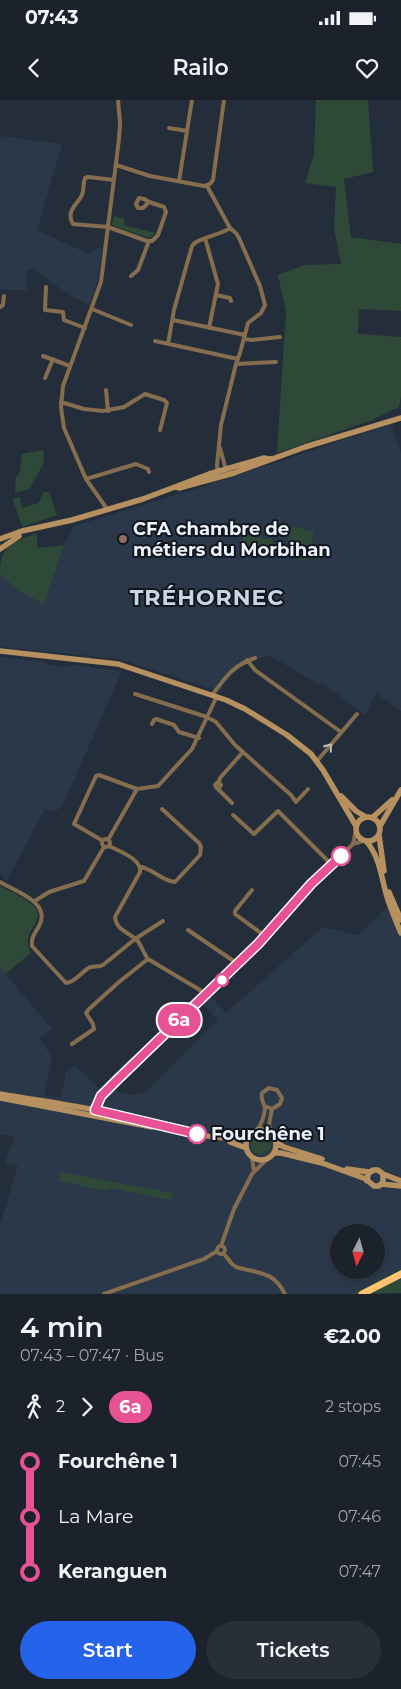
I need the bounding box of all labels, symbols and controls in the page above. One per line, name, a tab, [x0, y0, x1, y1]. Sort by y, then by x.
text: 07:43	[25, 6, 78, 29]
icon: back	[20, 54, 48, 82]
text: Railo	[172, 54, 229, 81]
icon: heart	[353, 54, 381, 82]
place label: CFA chambre de métiers du Morbihan	[133, 518, 331, 561]
marker: CFA chambre de métiers du Morbihan	[117, 533, 129, 545]
district label: TRÉHORNEC	[130, 584, 284, 611]
one-way arrow	[324, 744, 332, 753]
unlabelled marker	[331, 846, 351, 866]
unlabelled marker	[215, 973, 229, 987]
line badge: 6a	[156, 1004, 202, 1036]
text: 6a	[168, 1009, 190, 1031]
place label: Fourchêne 1	[211, 1123, 324, 1145]
marker: Fourchêne 1	[187, 1124, 207, 1144]
north arrow	[330, 1224, 385, 1279]
map controls	[330, 1224, 385, 1279]
text: 4 min	[20, 1310, 104, 1344]
text: €2.00	[324, 1325, 381, 1348]
text: 07:43 – 07:47 · Bus	[20, 1346, 164, 1365]
icon: walk	[20, 1393, 48, 1421]
icon: forward	[73, 1393, 101, 1421]
text: 6a	[119, 1396, 142, 1418]
text: 2	[56, 1397, 65, 1416]
text: 2 stops	[325, 1397, 381, 1416]
text: Fourchêne 1	[58, 1450, 178, 1473]
text: 07:45	[338, 1452, 381, 1471]
text: La Mare	[58, 1505, 134, 1528]
text: 07:46	[338, 1507, 381, 1526]
text: Keranguen	[58, 1560, 167, 1583]
text: 07:47	[339, 1562, 381, 1581]
button: Start	[20, 1621, 196, 1679]
button: Tickets	[206, 1621, 381, 1679]

